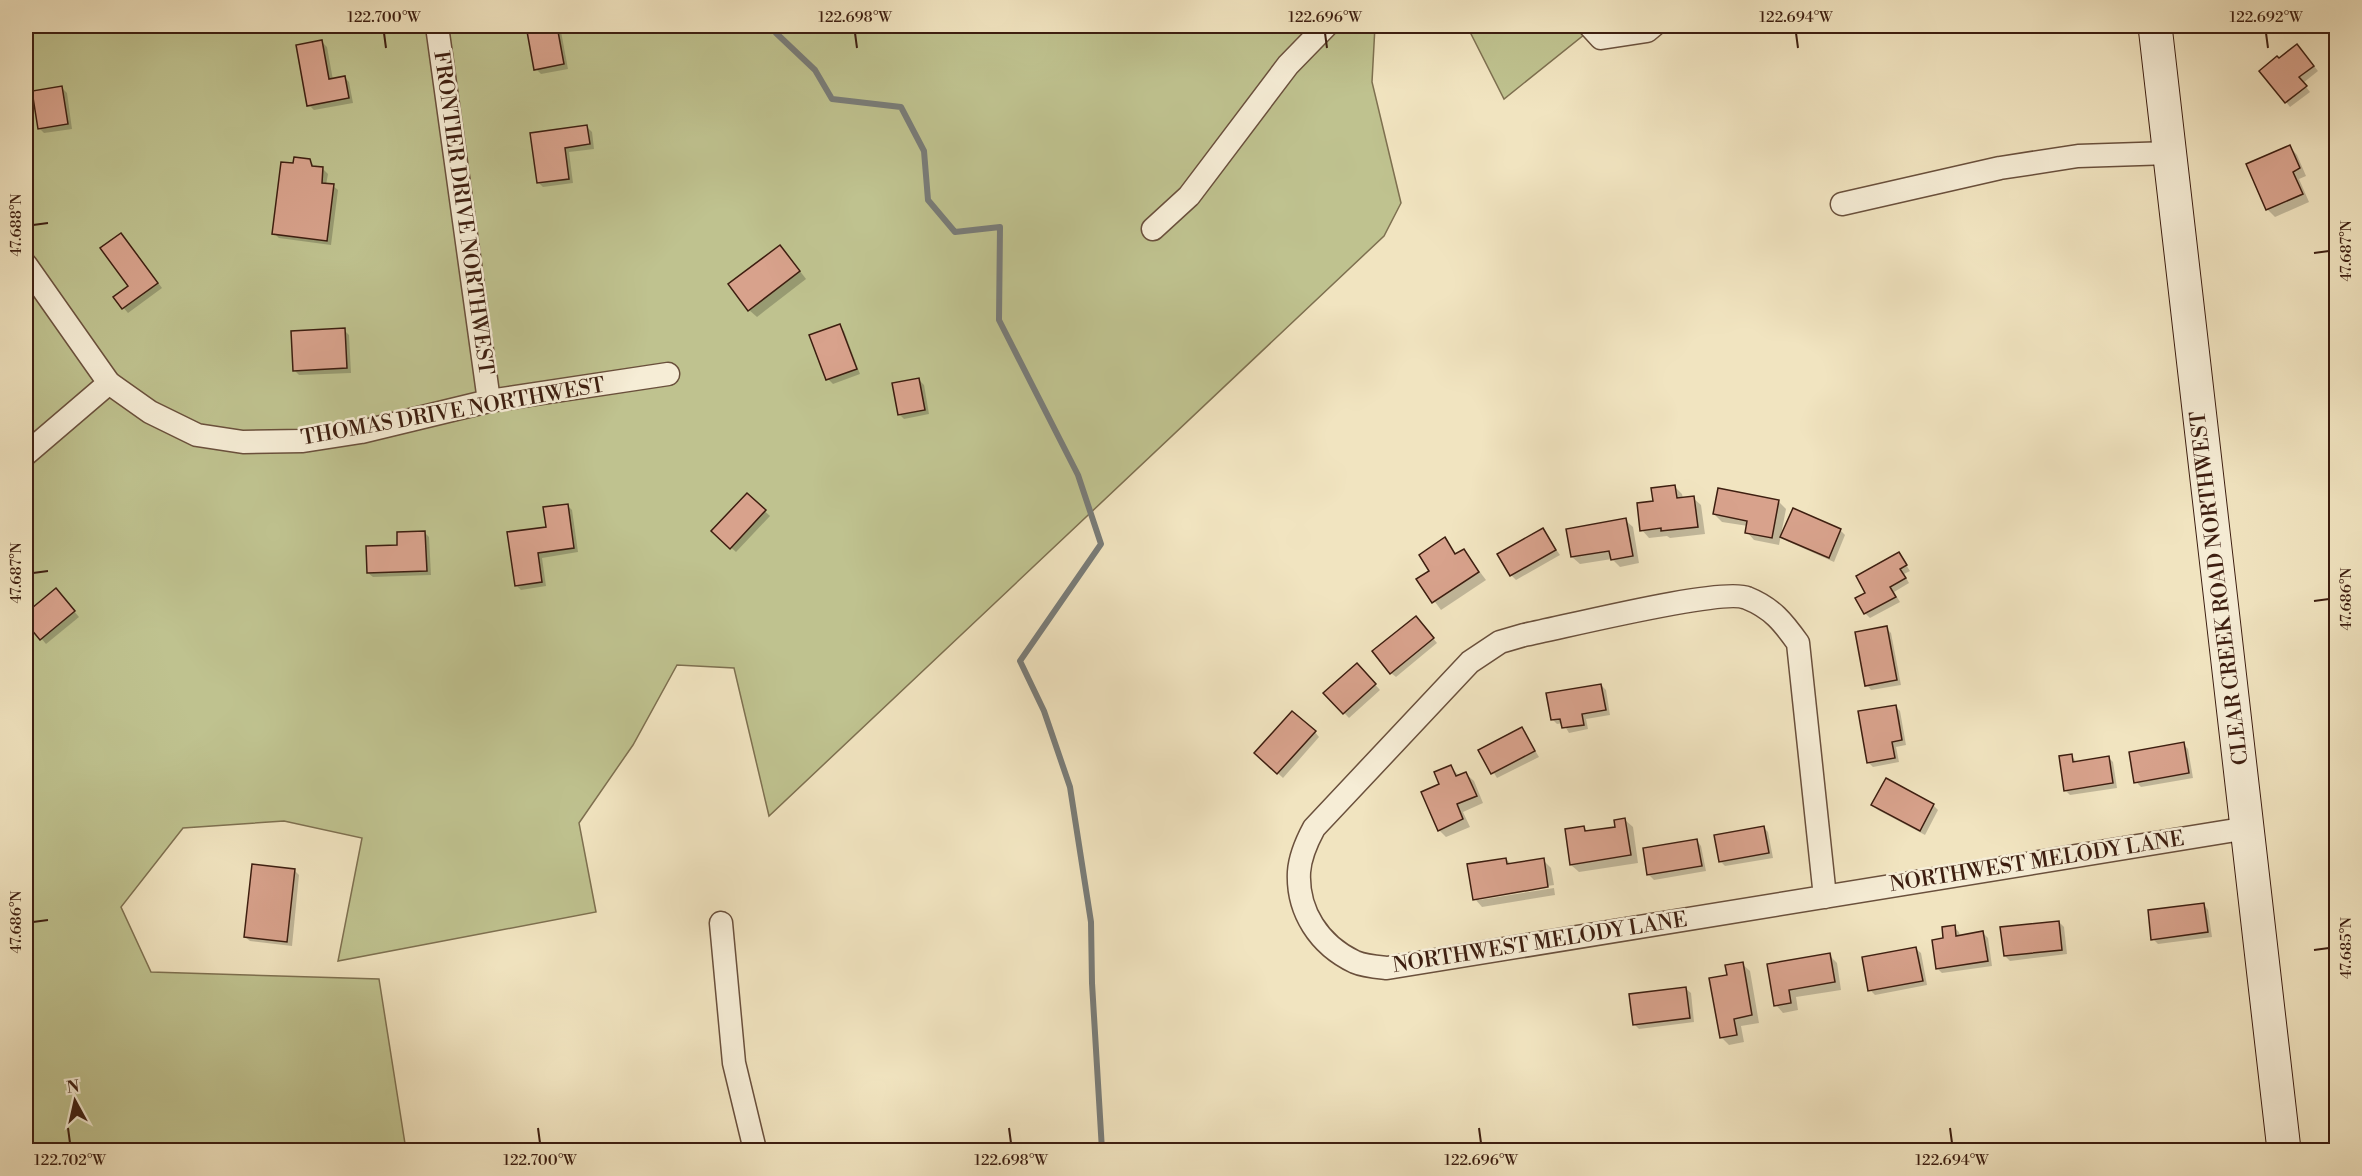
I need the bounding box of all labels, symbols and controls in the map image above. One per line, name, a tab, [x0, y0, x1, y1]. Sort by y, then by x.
text: 122.700°W	[347, 8, 421, 27]
text: 122.698°W	[818, 8, 892, 27]
text: 122.696°W	[1288, 8, 1362, 27]
text: 122.694°W	[1759, 8, 1833, 27]
text: 122.692°W	[2229, 8, 2303, 27]
street label: FRONTIER DRIVE NORTHWEST	[427, 49, 499, 377]
text: 47.688°N	[7, 194, 26, 256]
text: 47.687°N	[2337, 220, 2356, 282]
street label: THOMAS DRIVE NORTHWEST	[299, 372, 607, 452]
street label: CLEAR CREEK ROAD NORTHWEST	[2185, 409, 2255, 767]
text: 47.687°N	[7, 542, 26, 604]
text: 47.686°N	[2337, 568, 2356, 630]
street label: NORTHWEST MELODY LANE	[1888, 826, 2186, 898]
text: 47.686°N	[7, 891, 26, 953]
street label: NORTHWEST MELODY LANE	[1391, 907, 1689, 979]
text: 47.685°N	[2337, 917, 2356, 979]
north arrow	[45, 1071, 105, 1131]
text: N	[65, 1076, 81, 1098]
text: 122.702°W	[34, 1151, 106, 1170]
text: 122.700°W	[503, 1151, 577, 1170]
text: 122.698°W	[974, 1151, 1048, 1170]
text: 122.696°W	[1444, 1151, 1518, 1170]
text: 122.694°W	[1915, 1151, 1989, 1170]

